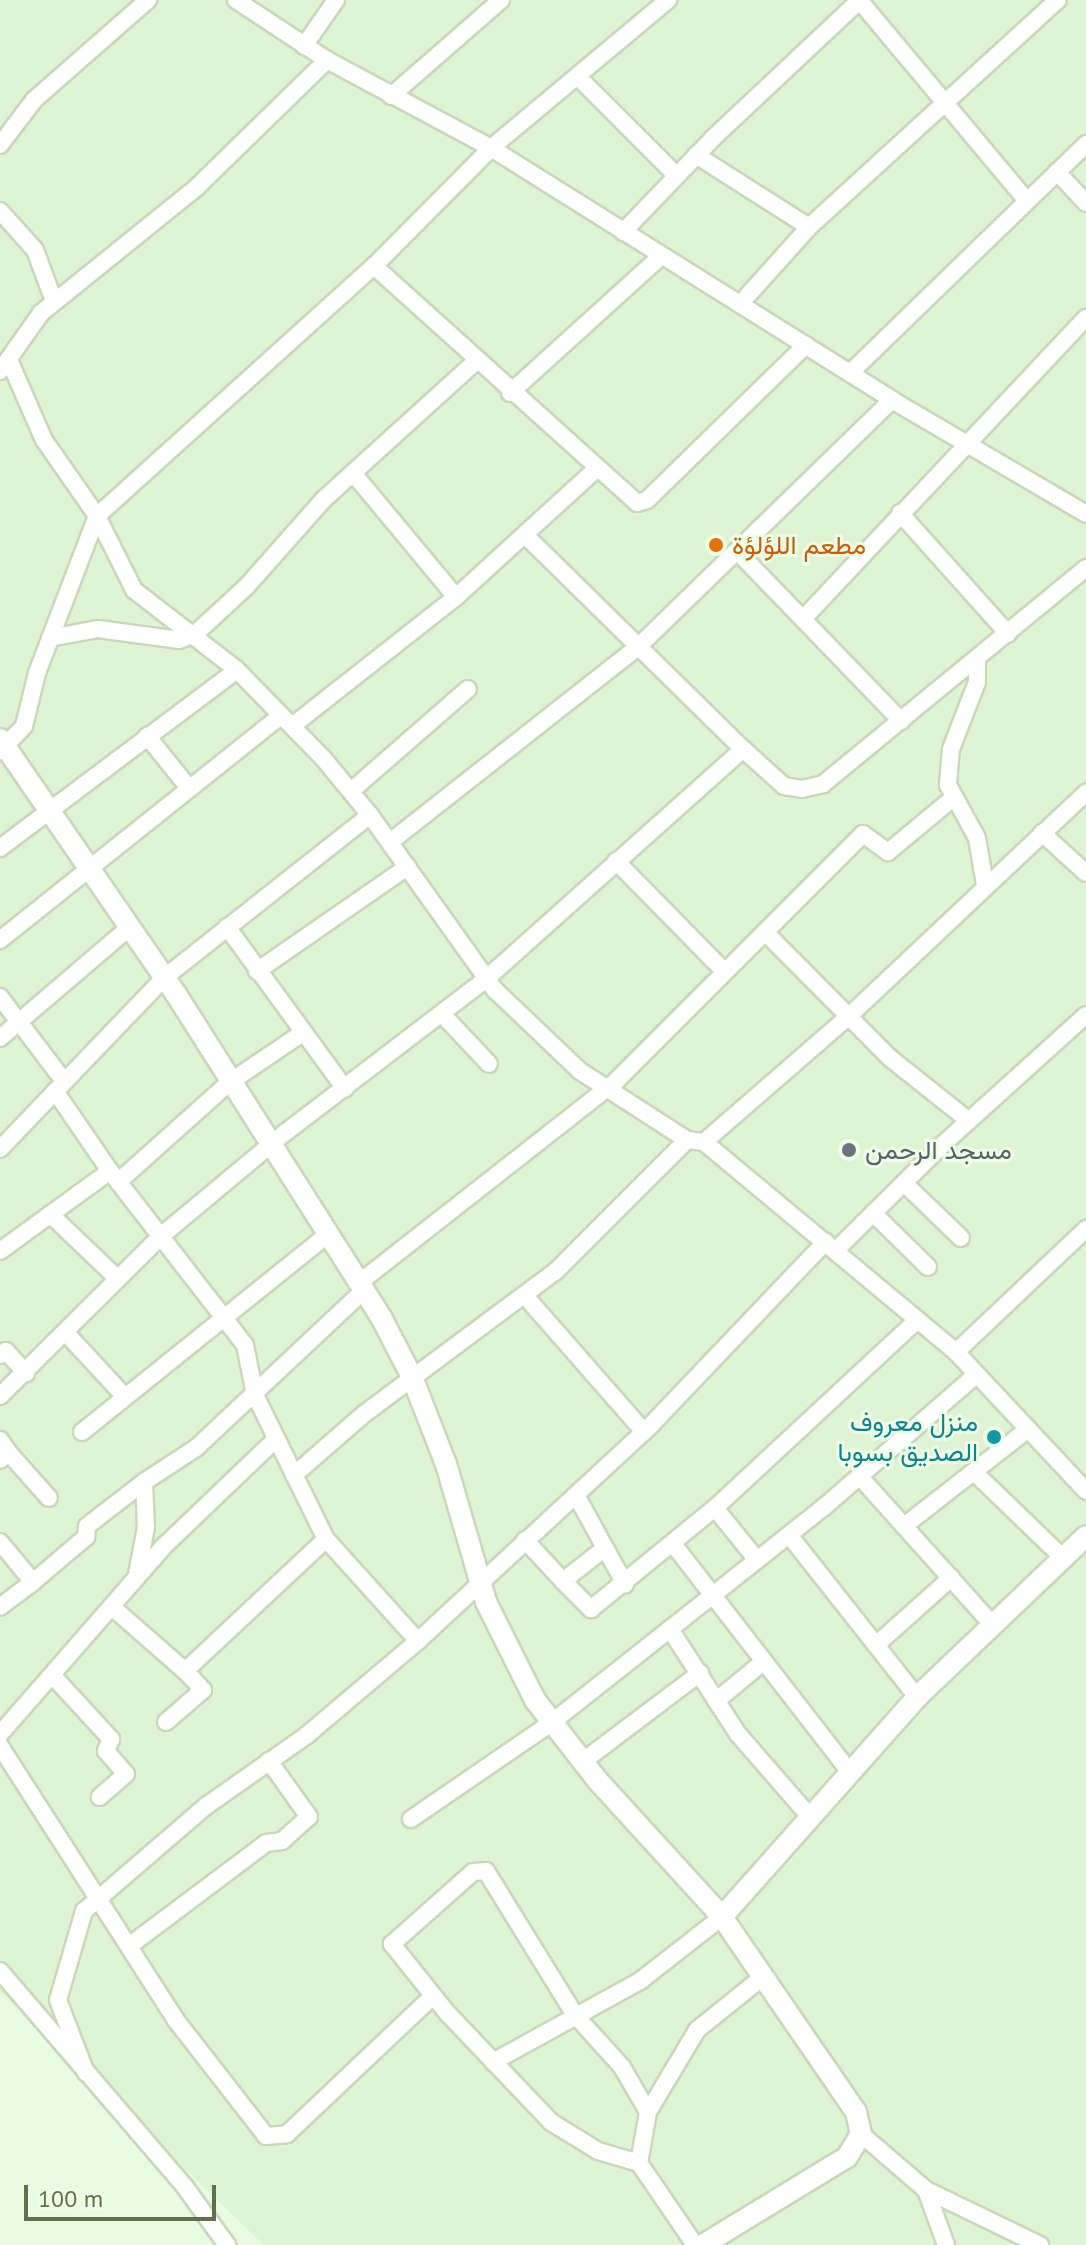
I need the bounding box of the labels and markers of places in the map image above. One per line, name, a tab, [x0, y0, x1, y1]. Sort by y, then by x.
place label: مطعم اللؤلؤة	[732, 529, 866, 561]
marker: مطعم اللؤلؤة	[707, 536, 725, 554]
place label: مسجد الرحمن	[865, 1134, 1012, 1166]
marker: مسجد الرحمن	[840, 1141, 858, 1159]
place label: منزل معروف الصديق بسوبا	[838, 1406, 978, 1468]
marker: منزل معروف الصديق بسوبا	[985, 1428, 1003, 1446]

